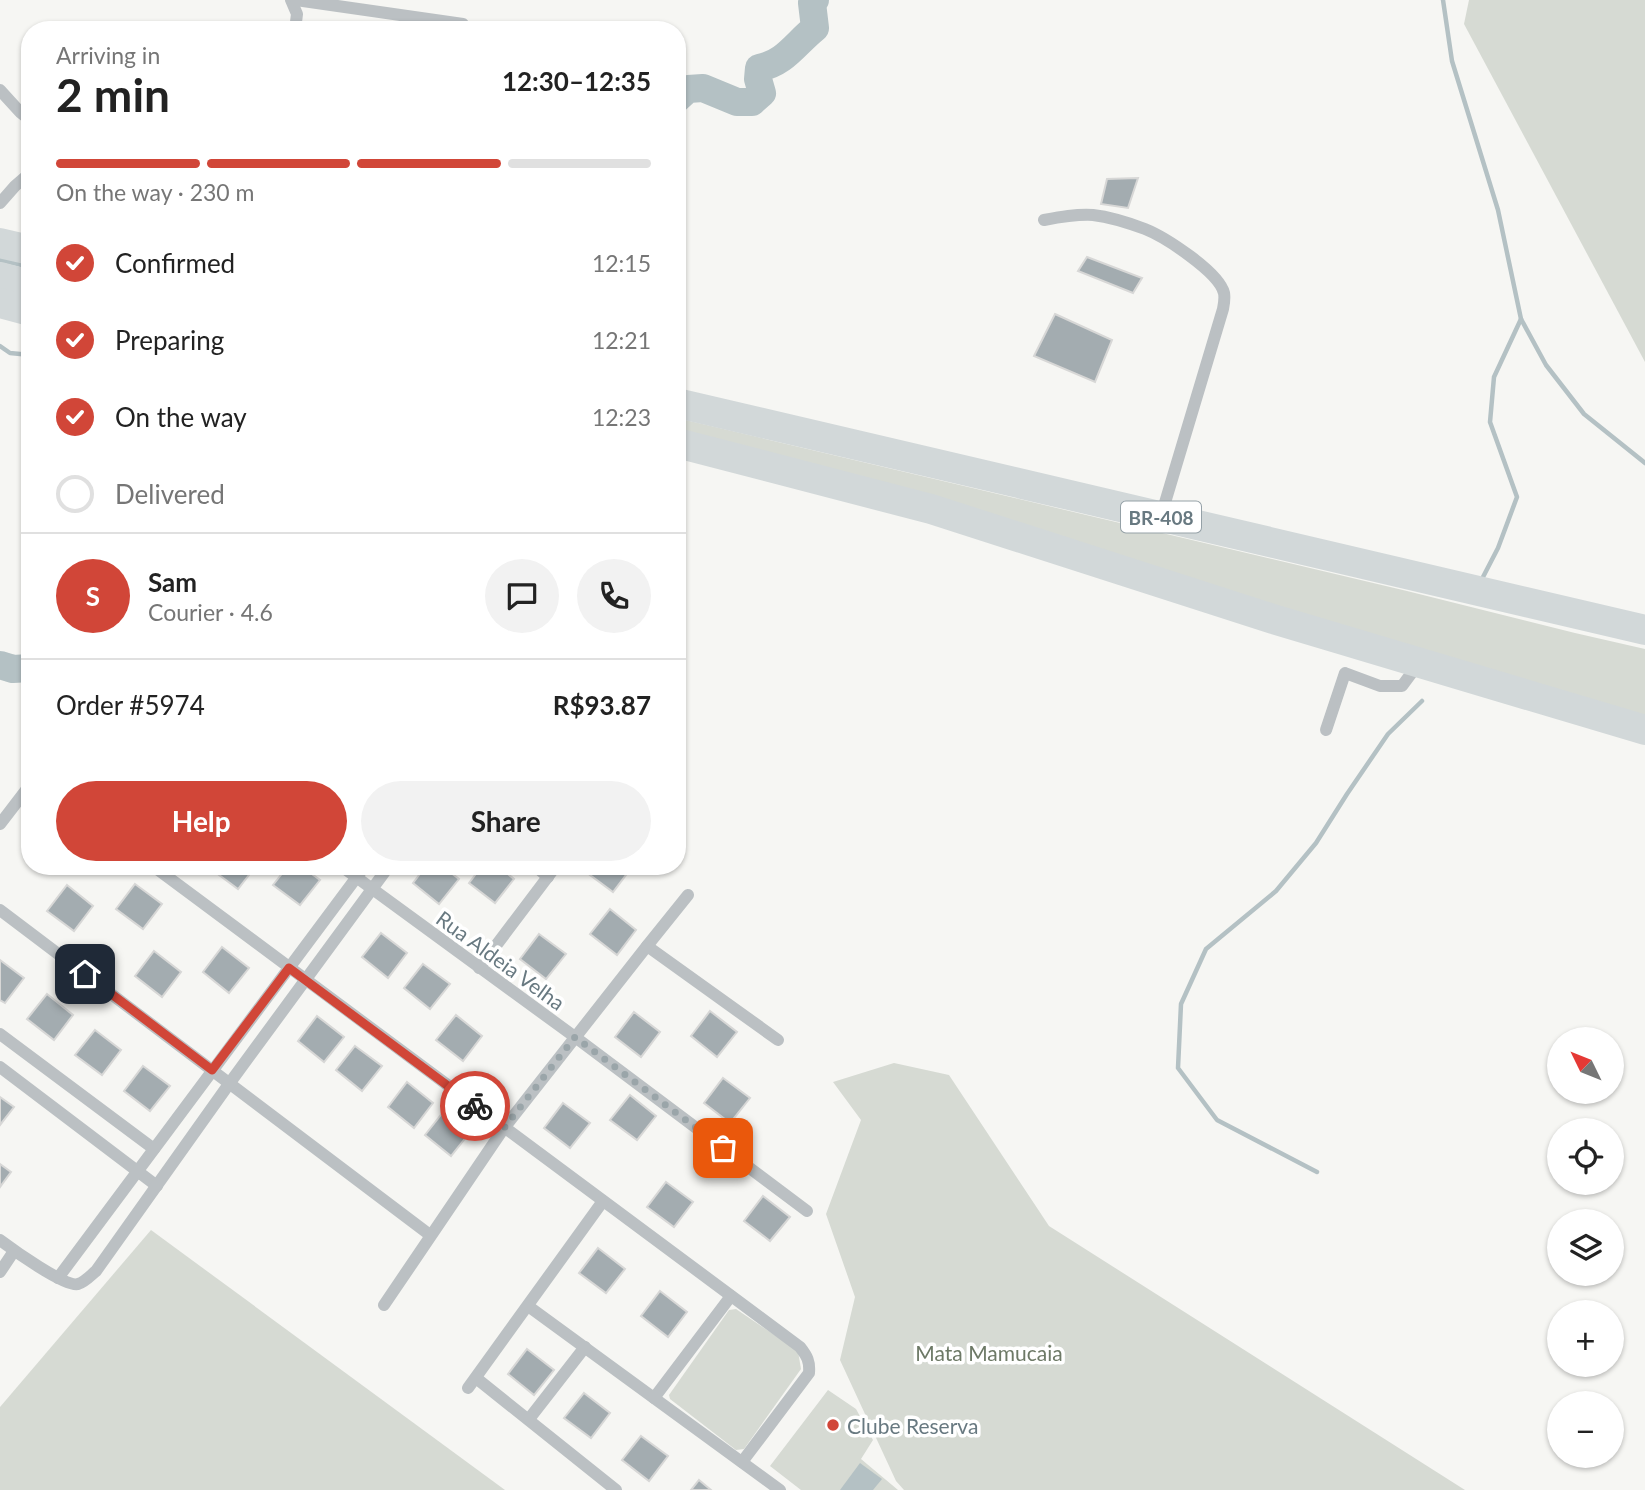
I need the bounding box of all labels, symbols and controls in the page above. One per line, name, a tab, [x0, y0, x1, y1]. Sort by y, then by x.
text: Arriving in	[56, 41, 160, 69]
text: 12:30–12:35	[502, 65, 651, 97]
text: 2 min	[56, 67, 170, 122]
text: On the way · 230 m	[56, 178, 255, 206]
icon: check	[56, 244, 94, 282]
text: Confirmed	[115, 247, 235, 279]
text: 12:15	[592, 249, 651, 277]
icon: check	[56, 321, 94, 359]
text: Preparing	[115, 324, 224, 356]
text: 12:21	[592, 326, 651, 354]
icon: check	[56, 398, 94, 436]
text: On the way	[115, 401, 247, 433]
text: 12:23	[592, 403, 651, 431]
text: Delivered	[115, 478, 225, 510]
road number: BR-408	[1121, 502, 1201, 532]
button: chat	[485, 559, 559, 633]
button: phone	[577, 559, 651, 633]
text: Sam	[148, 566, 197, 598]
text: S	[86, 580, 100, 612]
text: Courier · 4.6	[148, 598, 273, 626]
text: Order #5974	[56, 689, 205, 721]
text: R$93.87	[553, 689, 651, 721]
button: Help	[56, 781, 347, 861]
button: Share	[361, 781, 651, 861]
street label: Rua Aldeia Velha	[432, 905, 570, 1015]
pin	[55, 944, 115, 1004]
icon: home	[66, 955, 104, 993]
north arrow	[1547, 1027, 1624, 1104]
map controls	[1547, 1027, 1624, 1468]
courier	[440, 1071, 510, 1141]
icon: bike	[456, 1087, 494, 1125]
pin	[693, 1118, 753, 1178]
button: locate	[1547, 1118, 1624, 1195]
icon: bag	[704, 1129, 742, 1167]
button: layers	[1547, 1209, 1624, 1286]
button: +	[1547, 1300, 1624, 1377]
park label: Mata Mamucaia	[915, 1340, 1063, 1365]
button: −	[1547, 1391, 1624, 1468]
place label: Clube Reserva	[847, 1413, 978, 1438]
marker: Clube Reserva	[825, 1417, 841, 1433]

